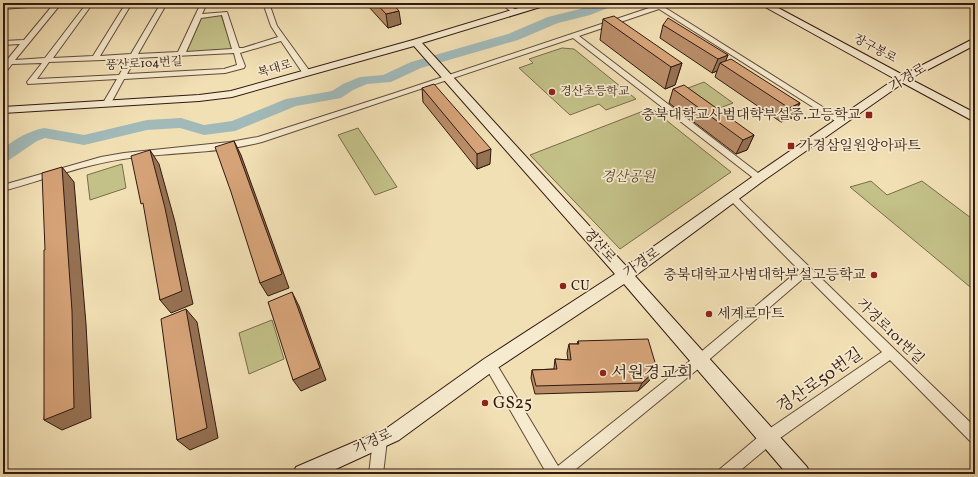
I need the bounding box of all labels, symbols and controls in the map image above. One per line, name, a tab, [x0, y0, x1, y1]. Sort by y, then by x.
street label: 장구봉로	[851, 31, 900, 67]
street label: 풍산로104번길	[105, 54, 183, 74]
street label: 복대로	[256, 56, 294, 81]
street label: 가경로	[886, 59, 931, 97]
place label: 경산초등학교	[560, 84, 630, 100]
marker: 경산초등학교	[547, 87, 557, 97]
place label: 충북대학교사범대학부설중.고등학교	[641, 106, 861, 125]
marker: 충북대학교사범대학부설중.고등학교	[864, 110, 874, 120]
place label: 가경삼일원앙아파트	[799, 137, 921, 156]
marker: 가경삼일원앙아파트	[786, 141, 796, 151]
park label: 경산공원	[601, 168, 657, 187]
street label: 경산로	[578, 225, 620, 268]
street label: 가경로	[620, 243, 664, 282]
place label: 충북대학교사범대학부설고등학교	[663, 266, 866, 285]
marker: 충북대학교사범대학부설고등학교	[869, 270, 879, 280]
place label: CU	[571, 277, 590, 296]
marker: CU	[558, 281, 568, 291]
street label: 가경로101번길	[852, 295, 928, 369]
place label: 세계로마트	[717, 305, 785, 324]
marker: 세계로마트	[704, 309, 714, 319]
street label: 경산로50번길	[772, 343, 868, 419]
place label: 서원경교회	[611, 362, 693, 385]
marker: 서원경교회	[598, 368, 608, 378]
place label: GS25	[493, 392, 532, 415]
marker: GS25	[480, 398, 490, 408]
street label: 가경로	[351, 425, 396, 459]

